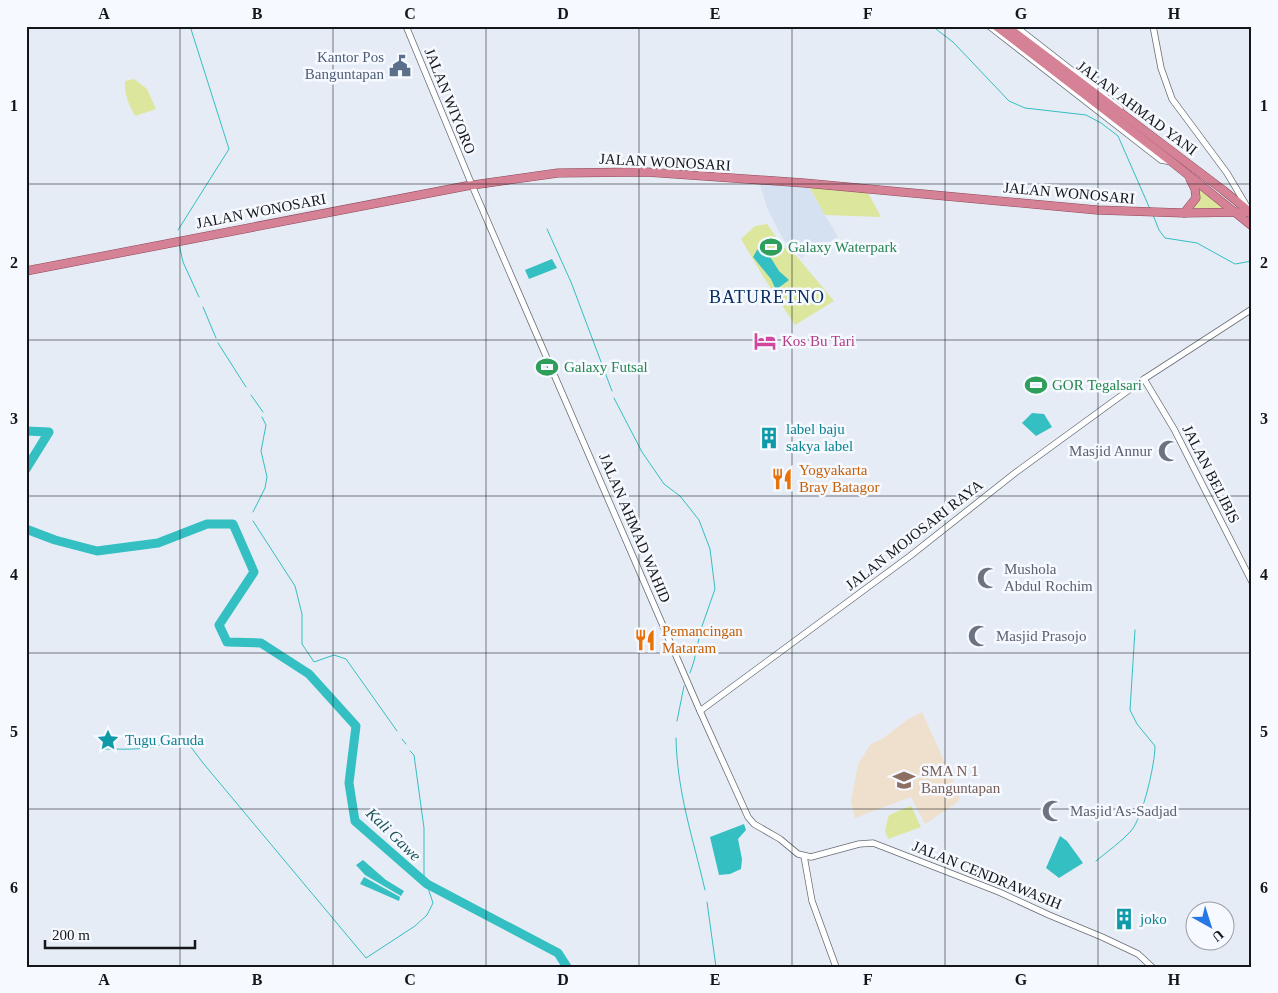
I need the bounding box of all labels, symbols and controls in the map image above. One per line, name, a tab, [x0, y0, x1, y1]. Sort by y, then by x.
text: A	[98, 5, 110, 22]
text: B	[252, 5, 263, 22]
text: C	[404, 5, 416, 22]
text: D	[557, 5, 569, 22]
text: E	[710, 5, 720, 22]
text: F	[863, 5, 873, 22]
text: G	[1015, 5, 1028, 22]
text: H	[1168, 5, 1181, 22]
street label: JALAN WIYORO	[421, 46, 479, 156]
place label: Kantor Pos Banguntapan	[305, 49, 384, 82]
public building icon: Kantor Pos Banguntapan	[387, 53, 413, 79]
street label: JALAN AHMAD YANI	[1074, 58, 1200, 158]
text: 1	[10, 97, 18, 114]
text: 1	[1260, 97, 1268, 114]
street label: JALAN WONOSARI	[599, 151, 731, 173]
street label: JALAN WONOSARI	[1003, 179, 1135, 207]
street label: JALAN WONOSARI	[195, 191, 327, 231]
sports icon: Galaxy Waterpark	[758, 234, 784, 260]
place label: Galaxy Waterpark	[788, 239, 897, 255]
text: 2	[10, 254, 18, 271]
text: 2	[1260, 254, 1268, 271]
district label: BATURETNO	[709, 287, 825, 307]
hotel icon: Kos Bu Tari	[752, 328, 778, 354]
place label: Kos Bu Tari	[782, 333, 855, 349]
sports icon: Galaxy Futsal	[534, 354, 560, 380]
place label: Galaxy Futsal	[564, 359, 648, 375]
sports icon: GOR Tegalsari	[1023, 372, 1049, 398]
place label: GOR Tegalsari	[1052, 377, 1142, 393]
text: 3	[10, 410, 18, 427]
text: 3	[1260, 410, 1268, 427]
place label: label baju sakya label	[786, 421, 853, 454]
street label: JALAN BELIBIS	[1179, 422, 1243, 526]
building icon: label baju sakya label	[756, 425, 782, 451]
mosque icon: Masjid Annur	[1156, 438, 1182, 464]
place label: Masjid Annur	[1069, 443, 1152, 459]
street label: JALAN AHMAD WAHID	[596, 451, 674, 605]
place label: Yogyakarta Bray Batagor	[799, 462, 879, 495]
restaurant icon: Yogyakarta Bray Batagor	[769, 466, 795, 492]
street label: JALAN MOJOSARI RAYA	[842, 476, 986, 593]
place label: Mushola Abdul Rochim	[1004, 561, 1093, 594]
mosque icon: Mushola Abdul Rochim	[975, 565, 1001, 591]
text: 4	[10, 566, 18, 583]
text: 4	[1260, 566, 1268, 583]
place label: Pemancingan Mataram	[662, 623, 743, 656]
mosque icon: Masjid Prasojo	[966, 623, 992, 649]
restaurant icon: Pemancingan Mataram	[632, 627, 658, 653]
place label: Masjid Prasojo	[996, 628, 1086, 644]
text: 5	[10, 723, 18, 740]
text: 5	[1260, 723, 1268, 740]
place icon: Tugu Garuda	[95, 727, 121, 753]
place label: Tugu Garuda	[125, 732, 204, 748]
place label: SMA N 1 Banguntapan	[921, 763, 1001, 796]
school or university icon: SMA N 1 Banguntapan	[891, 767, 917, 793]
mosque icon: Masjid As-Sadjad	[1040, 798, 1066, 824]
place label: Masjid As-Sadjad	[1070, 803, 1178, 819]
water label: Kali Gawe	[362, 804, 424, 864]
street label: JALAN CENDRAWASIH	[910, 838, 1064, 912]
text: 6	[10, 879, 18, 896]
text: 6	[1260, 879, 1268, 896]
north arrow	[1186, 900, 1236, 950]
building icon: joko	[1111, 906, 1137, 932]
place label: joko	[1139, 911, 1167, 927]
scale bar	[45, 918, 195, 950]
text: 200 m	[52, 927, 90, 943]
text: U	[1209, 927, 1227, 945]
text: A	[98, 971, 110, 988]
text: B	[252, 971, 263, 988]
text: C	[404, 971, 416, 988]
text: D	[557, 971, 569, 988]
text: E	[710, 971, 720, 988]
text: F	[863, 971, 873, 988]
text: G	[1015, 971, 1028, 988]
text: H	[1168, 971, 1181, 988]

